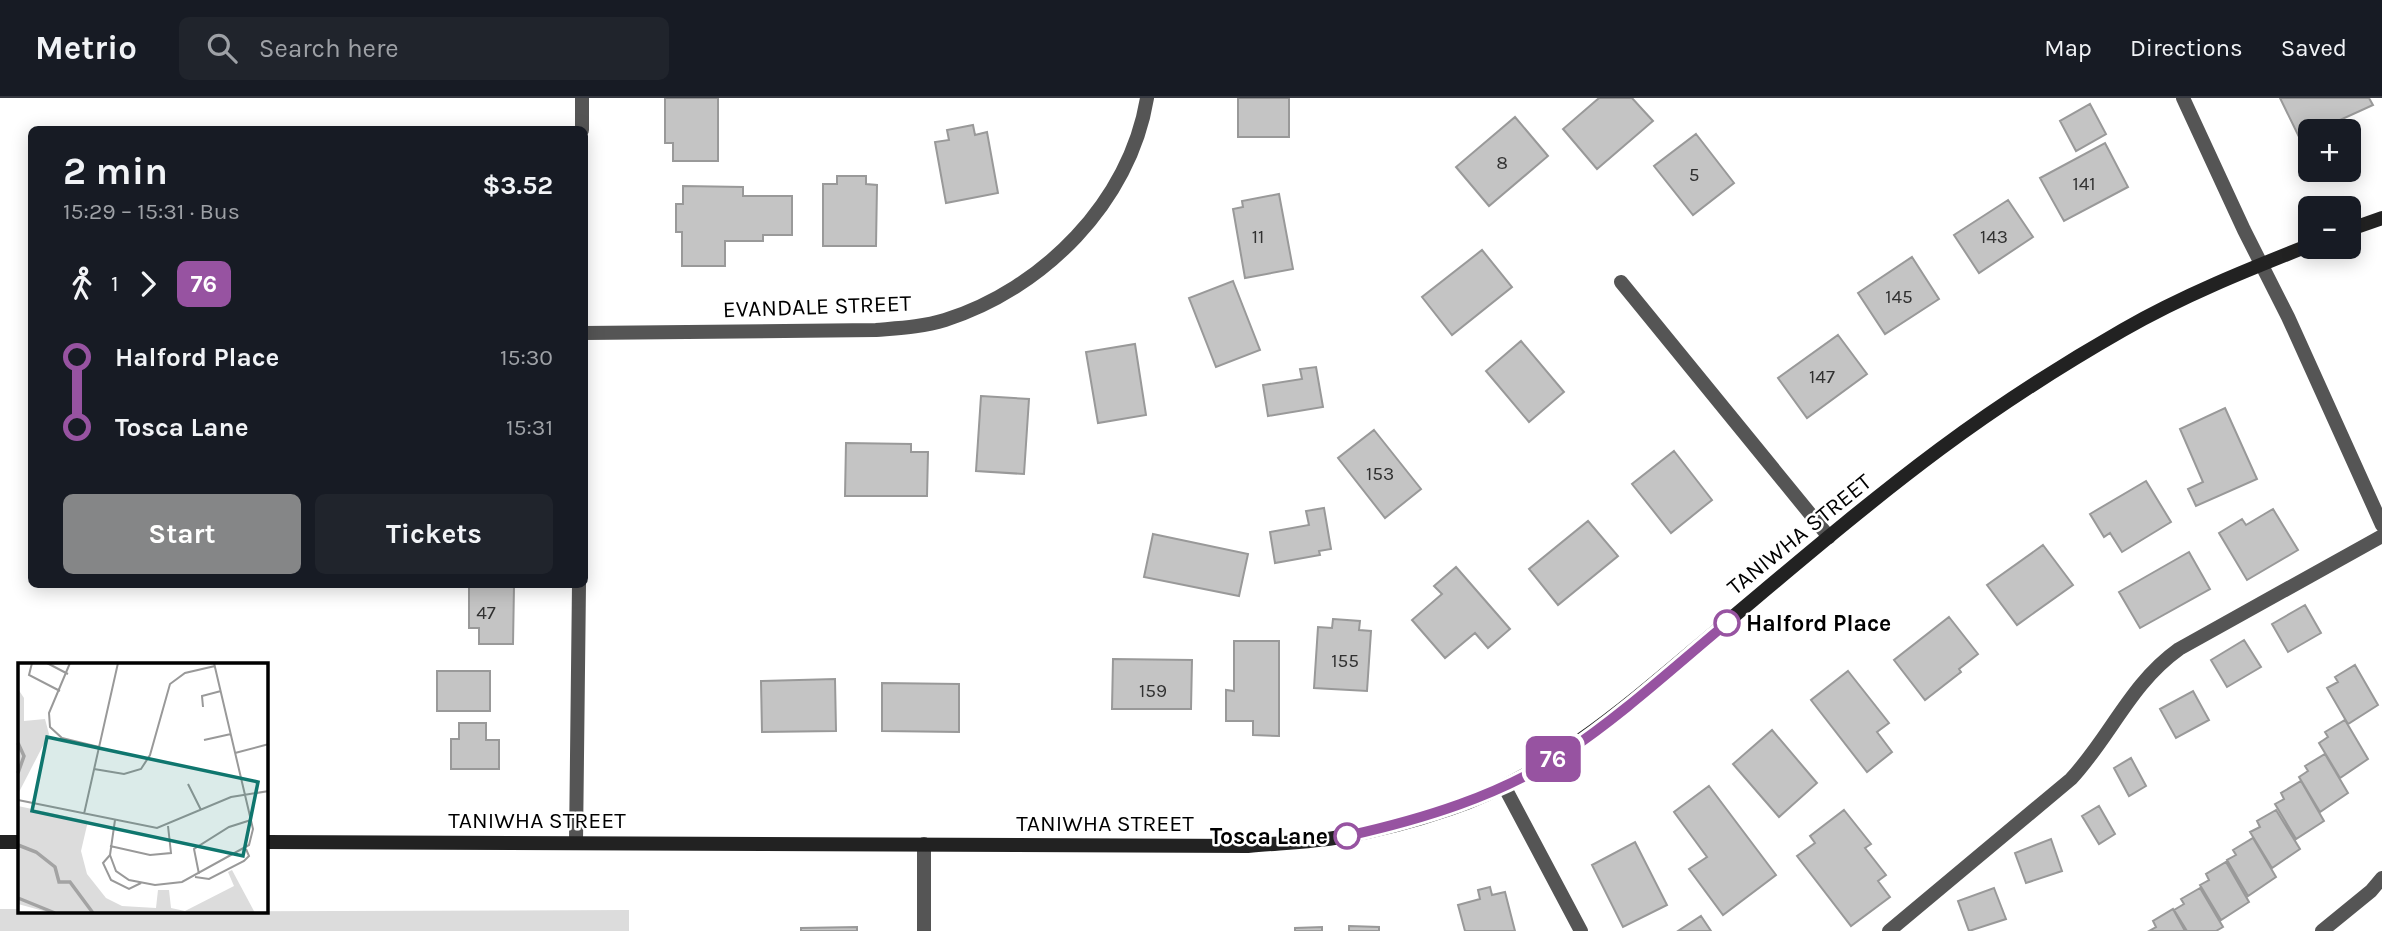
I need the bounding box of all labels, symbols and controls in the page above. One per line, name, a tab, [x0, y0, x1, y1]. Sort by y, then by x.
search box	[179, 17, 669, 80]
text: Metrio	[35, 29, 137, 67]
icon: search	[203, 29, 241, 67]
text: Search here	[259, 33, 399, 64]
text: Map	[2044, 34, 2092, 62]
text: Directions	[2130, 34, 2243, 62]
text: Saved	[2281, 34, 2347, 62]
map controls	[2298, 119, 2361, 259]
button: +	[2298, 119, 2361, 182]
text: 2 min	[63, 149, 168, 194]
house number: 8	[1496, 152, 1508, 174]
house number: 5	[1689, 164, 1699, 186]
text: $3.52	[482, 170, 553, 201]
house number: 141	[2072, 173, 2096, 195]
button: −	[2298, 196, 2361, 259]
text: 15:29 – 15:31 · Bus	[63, 198, 240, 225]
house number: 11	[1252, 226, 1264, 248]
house number: 143	[1980, 226, 2008, 248]
icon: walk	[63, 265, 101, 303]
icon: forward	[129, 265, 167, 303]
text: 1	[111, 270, 119, 297]
text: 76	[191, 270, 217, 298]
house number: 145	[1885, 286, 1913, 308]
street label: EVANDALE STREET	[722, 290, 912, 323]
text: Halford Place	[115, 342, 279, 373]
text: 15:30	[500, 344, 553, 371]
house number: 147	[1809, 366, 1835, 388]
text: Tosca Lane	[115, 412, 248, 443]
text: 15:31	[506, 414, 553, 441]
house number: 153	[1366, 463, 1394, 485]
street label: TANIWHA STREET	[1722, 468, 1877, 601]
button: Start	[63, 494, 301, 574]
button: Tickets	[315, 494, 553, 574]
house number: 47	[476, 602, 496, 624]
marker: Halford Place	[1714, 610, 1740, 636]
place label: Halford Place	[1746, 610, 1891, 637]
house number: 155	[1331, 650, 1359, 672]
inset map	[18, 663, 268, 914]
house number: 159	[1139, 680, 1167, 702]
line badge: 76	[1522, 736, 1584, 782]
text: 76	[1540, 745, 1566, 773]
street label: TANIWHA STREET	[448, 807, 626, 834]
street label: TANIWHA STREET	[1016, 810, 1194, 837]
place label: Tosca Lane	[1210, 823, 1328, 850]
marker: Tosca Lane	[1334, 823, 1360, 849]

